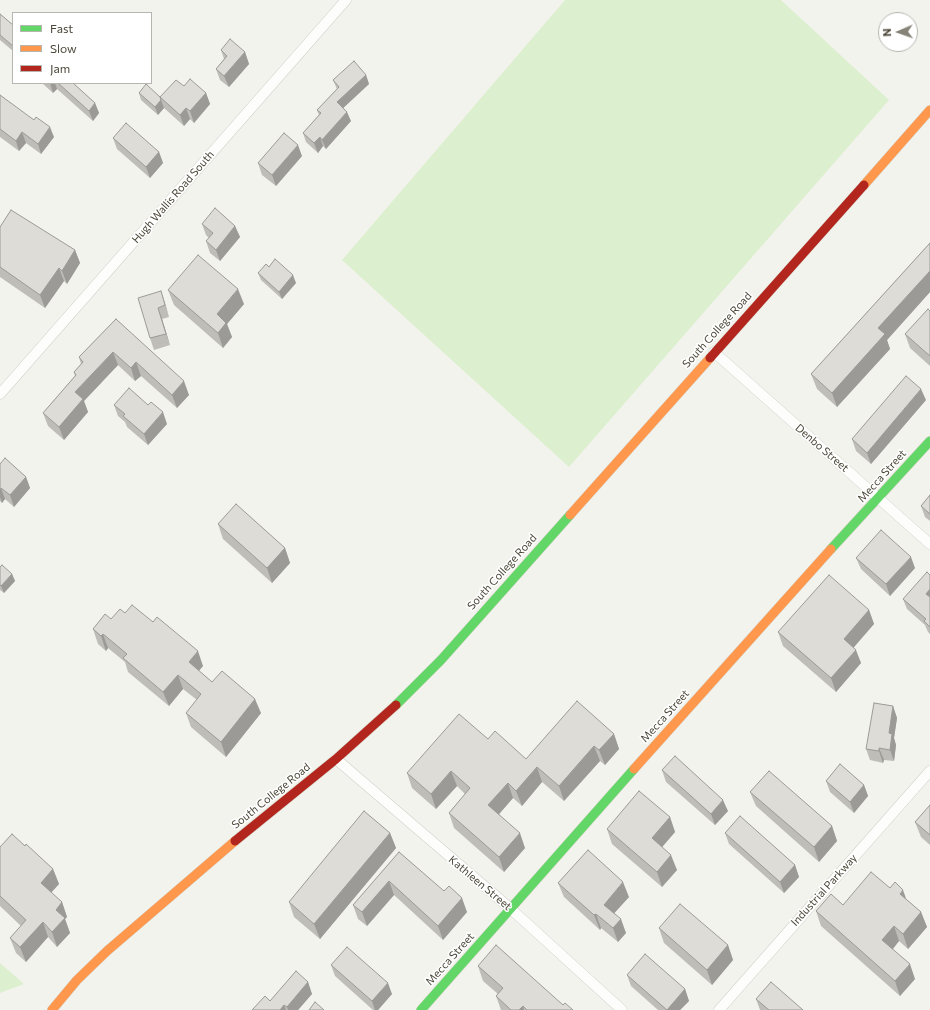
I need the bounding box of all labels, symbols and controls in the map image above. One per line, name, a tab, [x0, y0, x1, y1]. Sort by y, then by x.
legend	[12, 12, 152, 84]
north arrow	[878, 12, 918, 52]
text: Fast	[50, 21, 73, 35]
text: N	[880, 28, 893, 37]
text: Slow	[50, 41, 77, 55]
text: Jam	[50, 61, 70, 75]
street label: Hugh Wallis Road South	[129, 148, 217, 246]
street label: South College Road	[680, 290, 754, 370]
street label: Denbo Street	[793, 421, 851, 475]
street label: Mecca Street	[855, 447, 909, 505]
street label: South College Road	[465, 532, 539, 612]
street label: Mecca Street	[638, 687, 692, 745]
street label: South College Road	[229, 760, 313, 832]
street label: Industrial Parkway	[788, 851, 860, 929]
street label: Kathleen Street	[446, 853, 514, 913]
street label: Mecca Street	[423, 930, 477, 988]

